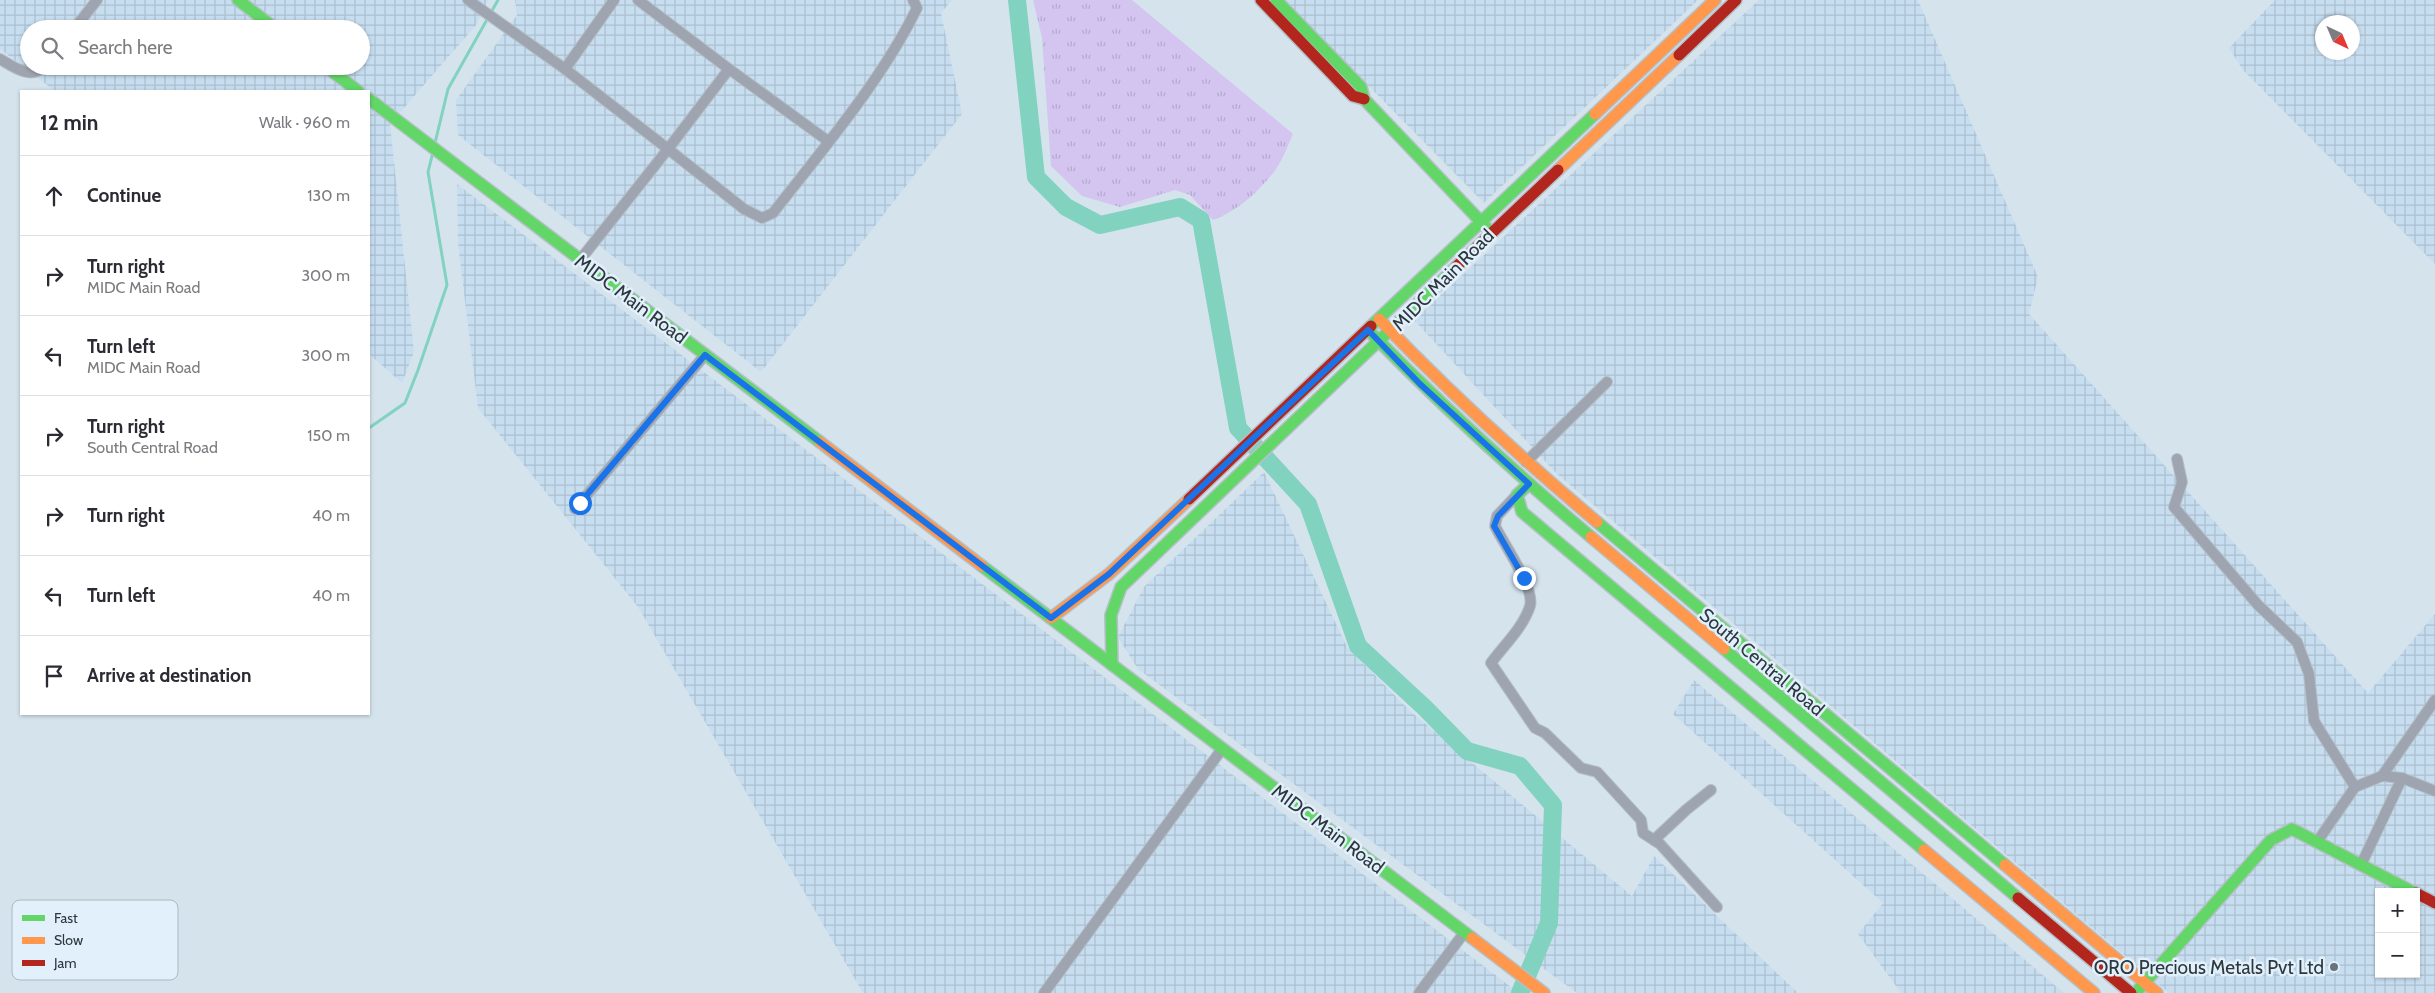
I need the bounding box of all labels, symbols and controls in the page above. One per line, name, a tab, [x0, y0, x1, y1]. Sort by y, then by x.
north arrow	[2315, 15, 2360, 60]
search box	[20, 20, 370, 75]
icon: search	[38, 34, 66, 62]
text: Search here	[78, 36, 172, 59]
text: 12 min	[40, 110, 98, 135]
text: Walk · 960 m	[259, 113, 350, 132]
icon: ahead	[40, 182, 68, 210]
text: Continue	[87, 184, 161, 207]
text: 130 m	[307, 186, 350, 205]
street label: MIDC Main Road	[1387, 224, 1499, 336]
street label: MIDC Main Road	[570, 249, 692, 349]
text: Turn right	[87, 255, 165, 278]
icon: right	[40, 262, 68, 290]
text: 300 m	[301, 266, 350, 285]
text: MIDC Main Road	[87, 278, 200, 297]
text: Turn left	[87, 335, 155, 358]
icon: left	[40, 342, 68, 370]
text: 300 m	[301, 346, 350, 365]
text: MIDC Main Road	[87, 358, 200, 377]
text: Turn right	[87, 415, 165, 438]
icon: right	[40, 422, 68, 450]
text: 150 m	[307, 426, 350, 445]
text: South Central Road	[87, 438, 218, 457]
route start	[569, 492, 592, 515]
icon: right	[40, 502, 68, 530]
text: Turn right	[87, 504, 165, 527]
text: 40 m	[312, 506, 350, 525]
route end	[1513, 567, 1536, 590]
icon: left	[40, 582, 68, 610]
text: Turn left	[87, 584, 155, 607]
text: 40 m	[312, 586, 350, 605]
street label: South Central Road	[1695, 603, 1829, 721]
icon: arrive	[40, 662, 68, 690]
text: Arrive at destination	[87, 664, 251, 687]
street label: MIDC Main Road	[1267, 779, 1389, 879]
map controls	[2375, 888, 2420, 978]
button: +	[2375, 888, 2420, 933]
legend	[12, 900, 178, 980]
text: Fast	[54, 909, 78, 927]
text: Slow	[54, 931, 83, 949]
button: −	[2375, 933, 2420, 978]
text: Jam	[53, 954, 76, 972]
place label: ORO Precious Metals Pvt Ltd	[2094, 956, 2324, 979]
marker: ORO Precious Metals Pvt Ltd	[2328, 961, 2340, 973]

